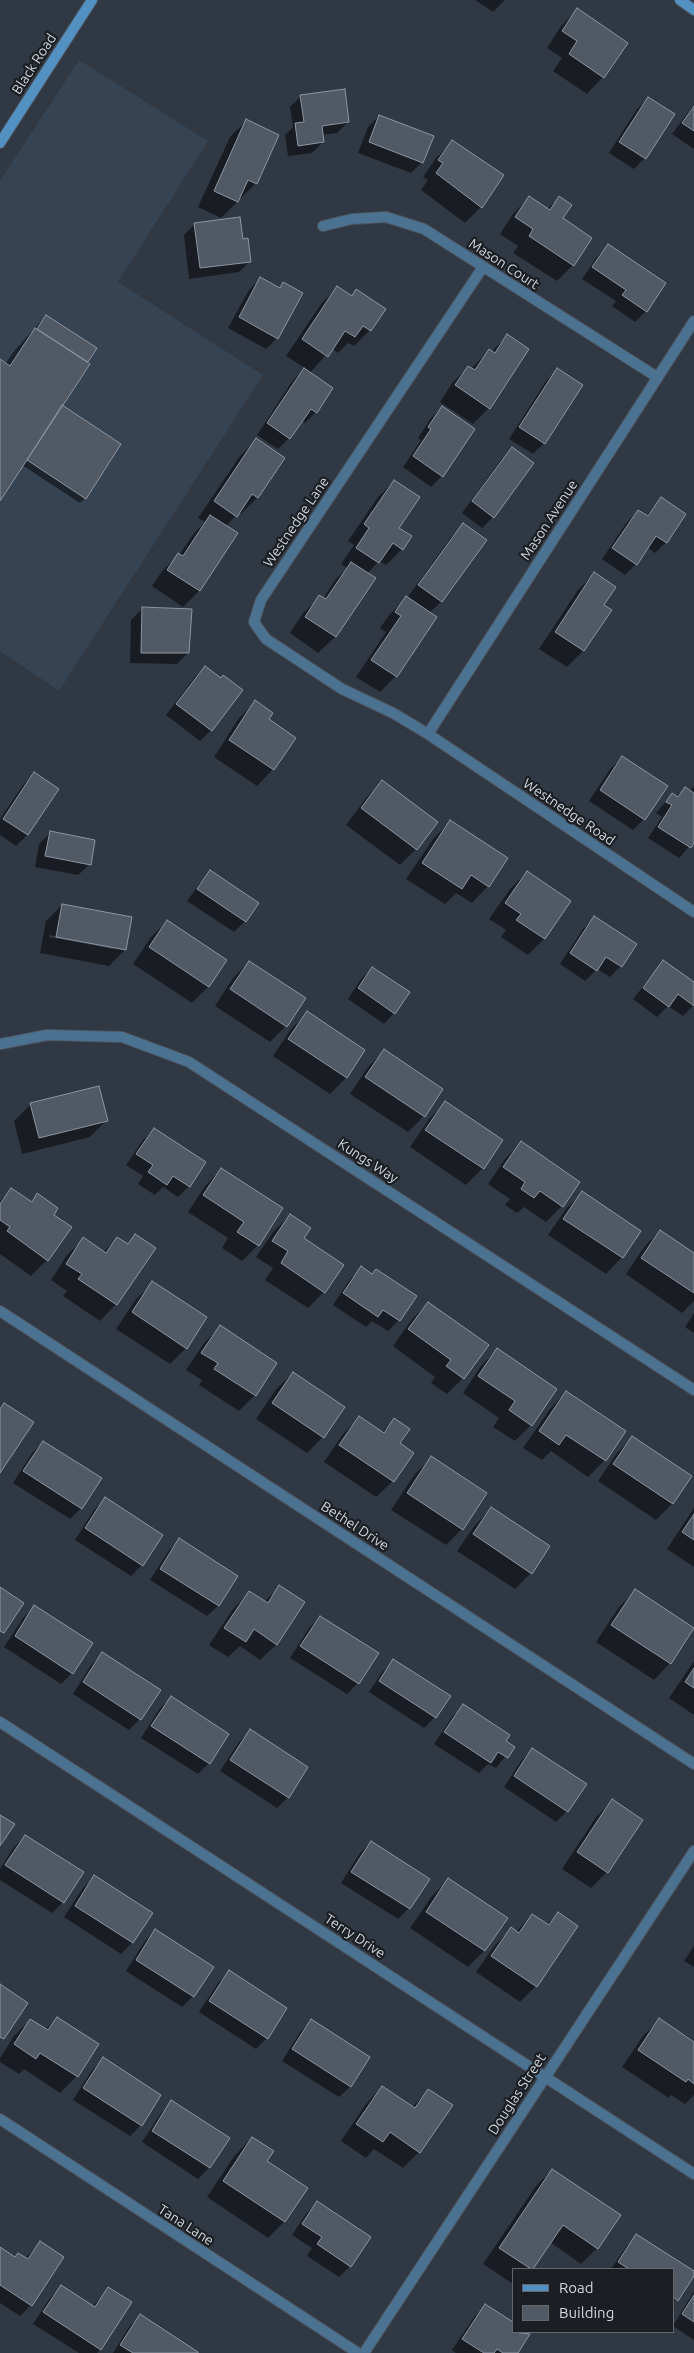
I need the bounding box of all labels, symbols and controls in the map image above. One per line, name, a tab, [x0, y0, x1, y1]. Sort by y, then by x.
street label: Black Road	[8, 31, 60, 97]
street label: Mason Court	[466, 235, 542, 293]
street label: Westnedge Lane	[260, 474, 332, 570]
street label: Mason Avenue	[517, 477, 581, 563]
street label: Westnedge Road	[520, 775, 618, 849]
street label: Kungs Way	[335, 1135, 401, 1187]
street label: Bethel Drive	[318, 1498, 392, 1554]
street label: Terry Drive	[322, 1910, 388, 1962]
street label: Douglas Street	[485, 2050, 549, 2138]
street label: Tana Lane	[155, 2201, 217, 2249]
legend	[512, 2268, 674, 2333]
text: Road	[559, 2279, 594, 2296]
text: Building	[559, 2304, 614, 2321]

